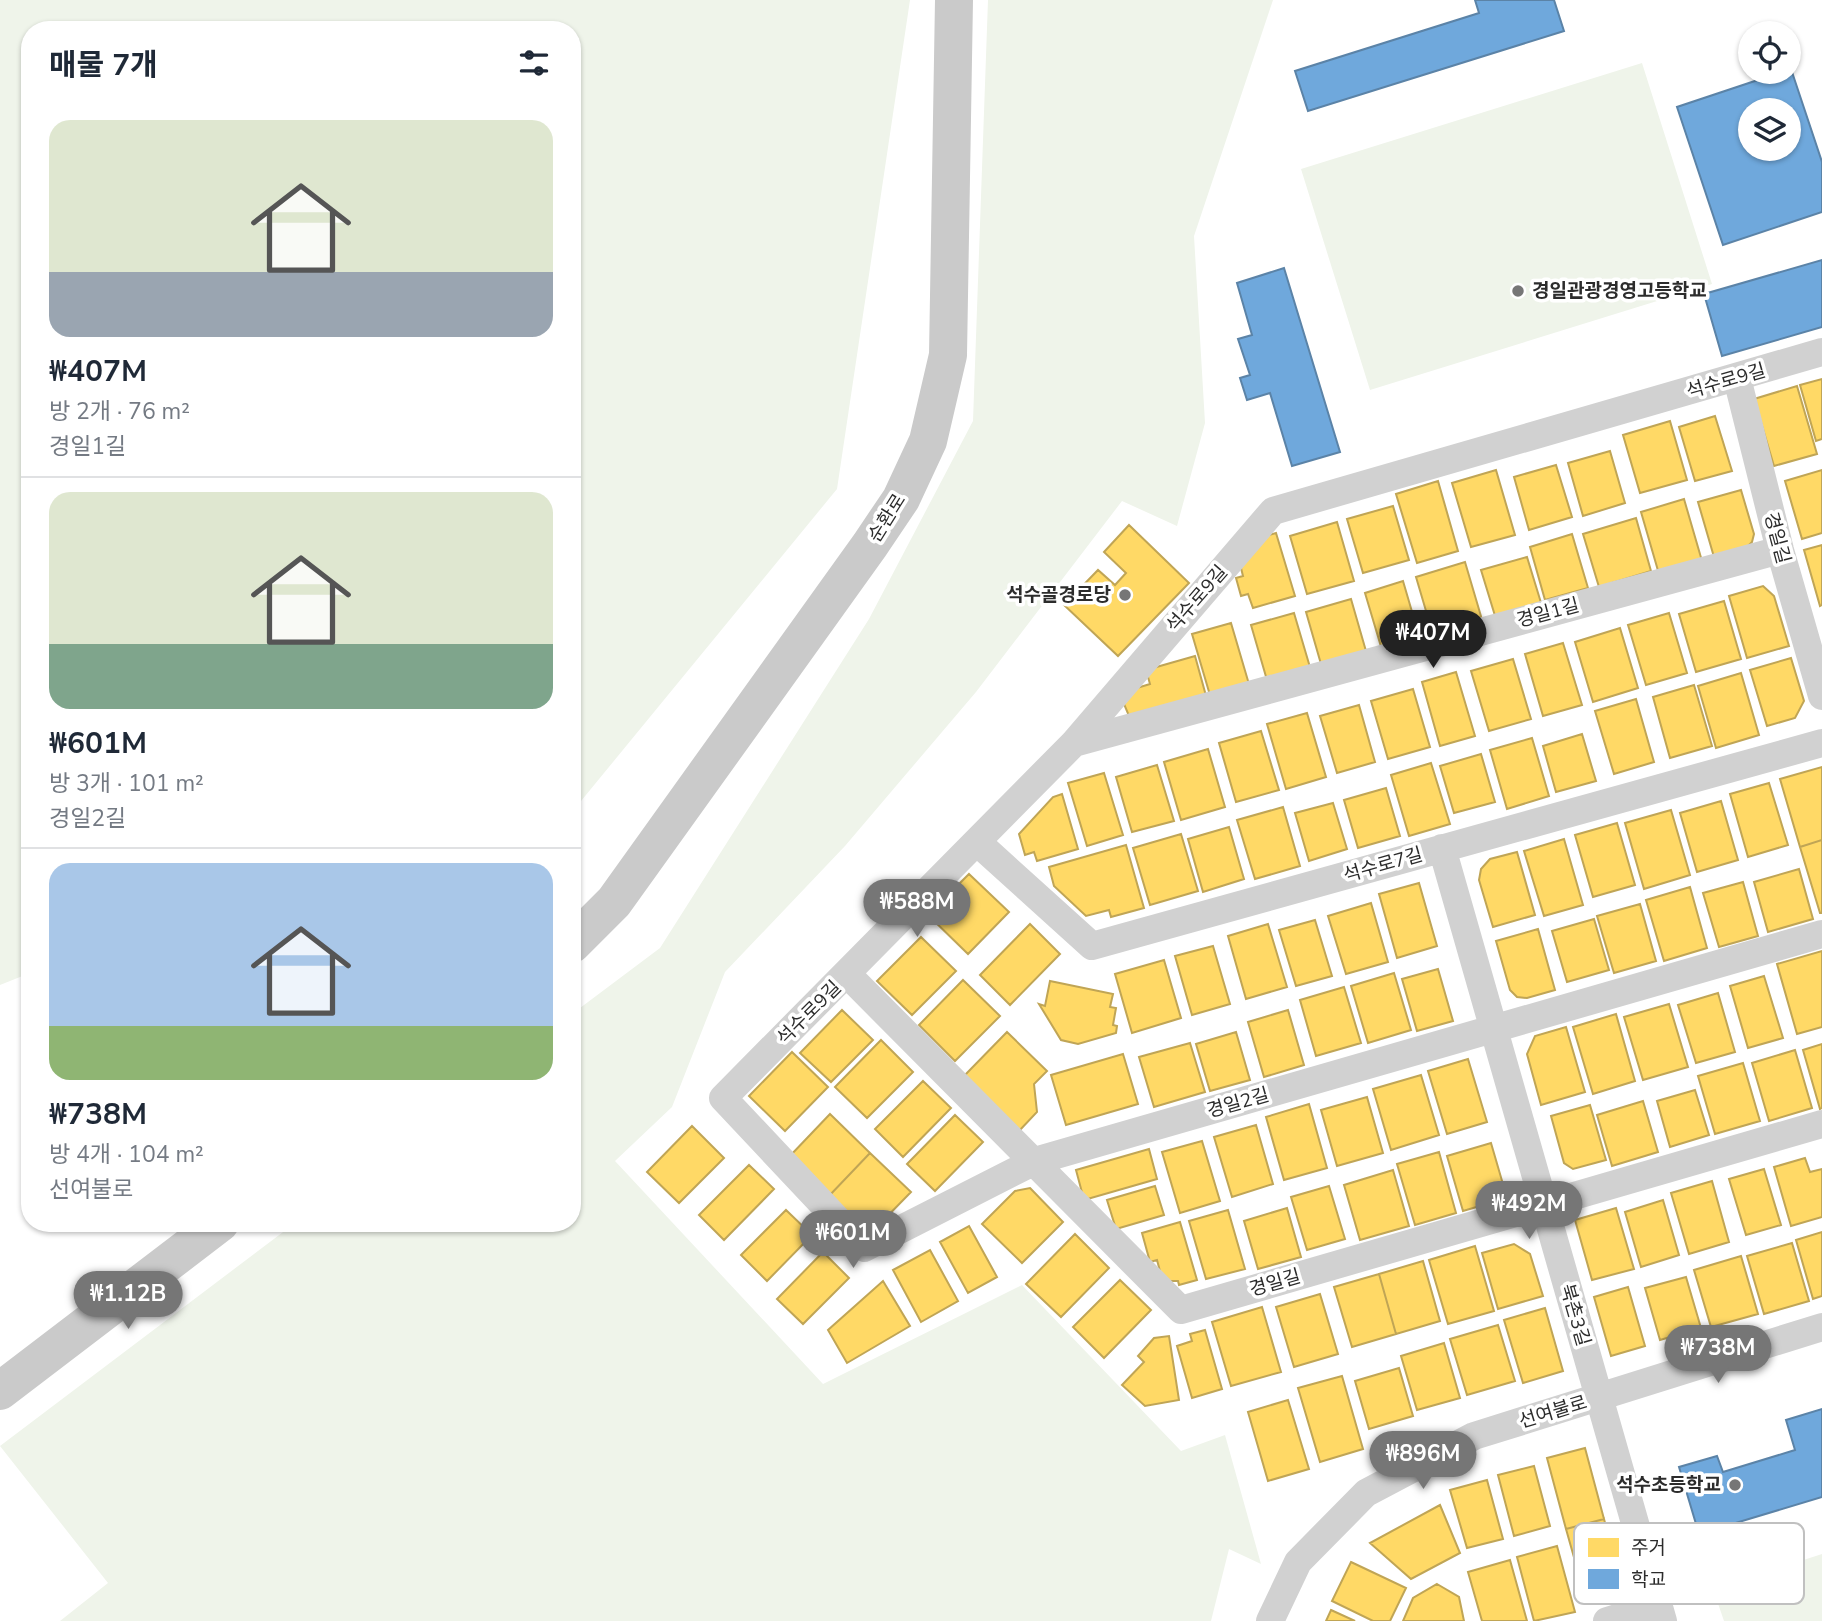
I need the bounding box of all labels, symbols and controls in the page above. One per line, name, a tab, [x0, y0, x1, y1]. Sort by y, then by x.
map controls	[1738, 21, 1801, 161]
button: locate	[1738, 21, 1801, 84]
icon: filters	[515, 44, 553, 82]
text: 매물 7개	[49, 45, 158, 86]
button: layers	[1738, 98, 1801, 161]
icon: home	[238, 165, 364, 291]
place label: 경일관광경영고등학교	[1532, 278, 1707, 304]
marker: 경일관광경영고등학교	[1510, 283, 1526, 299]
text: ₩407M	[49, 351, 147, 392]
street label: 석수로9길	[1683, 357, 1769, 405]
text: 방 2개 · 76 m²	[49, 396, 190, 427]
text: 경일1길	[49, 431, 126, 462]
street label: 순환로	[862, 489, 912, 547]
street label: 경일길	[1758, 509, 1796, 567]
icon: home	[238, 537, 364, 663]
street label: 석수로9길	[1161, 560, 1233, 638]
place label: 석수골경로당	[1006, 582, 1112, 608]
marker: 석수골경로당	[1117, 587, 1133, 603]
street label: 경일1길	[1514, 592, 1582, 634]
pin: ₩407M	[1384, 610, 1482, 670]
text: ₩407M	[1395, 617, 1471, 648]
text: ₩601M	[49, 723, 147, 764]
text: 방 3개 · 101 m²	[49, 768, 204, 799]
text: 경일2길	[49, 803, 126, 834]
street label: 석수로7길	[1340, 841, 1426, 889]
pin: ₩588M	[868, 880, 966, 939]
text: ₩588M	[879, 886, 955, 917]
icon: home	[238, 908, 364, 1034]
street label: 석수로9길	[771, 975, 847, 1051]
street label: 경일2길	[1204, 1082, 1272, 1124]
text: ₩738M	[49, 1094, 147, 1135]
text: 방 4개 · 104 m²	[49, 1139, 204, 1170]
text: 선여불로	[49, 1174, 134, 1205]
pin: ₩492M	[1480, 1182, 1578, 1241]
text: ₩492M	[1491, 1188, 1567, 1219]
pin: ₩601M	[804, 1210, 902, 1270]
text: ₩601M	[815, 1217, 891, 1248]
street label: 경일길	[1246, 1263, 1304, 1303]
pin: ₩1.12B	[71, 1272, 185, 1331]
text: ₩1.12B	[90, 1278, 166, 1309]
street label: 북촌3길	[1554, 1281, 1596, 1349]
pin: ₩738M	[1669, 1326, 1767, 1385]
text: ₩738M	[1680, 1332, 1756, 1363]
street label: 선여불로	[1516, 1389, 1590, 1435]
pin: ₩896M	[1374, 1432, 1472, 1491]
text: ₩896M	[1385, 1438, 1461, 1469]
place label: 석수초등학교	[1616, 1472, 1721, 1498]
marker: 석수초등학교	[1727, 1477, 1743, 1493]
legend	[1574, 1523, 1804, 1604]
text: 주거	[1631, 1535, 1666, 1561]
text: 학교	[1631, 1567, 1666, 1593]

